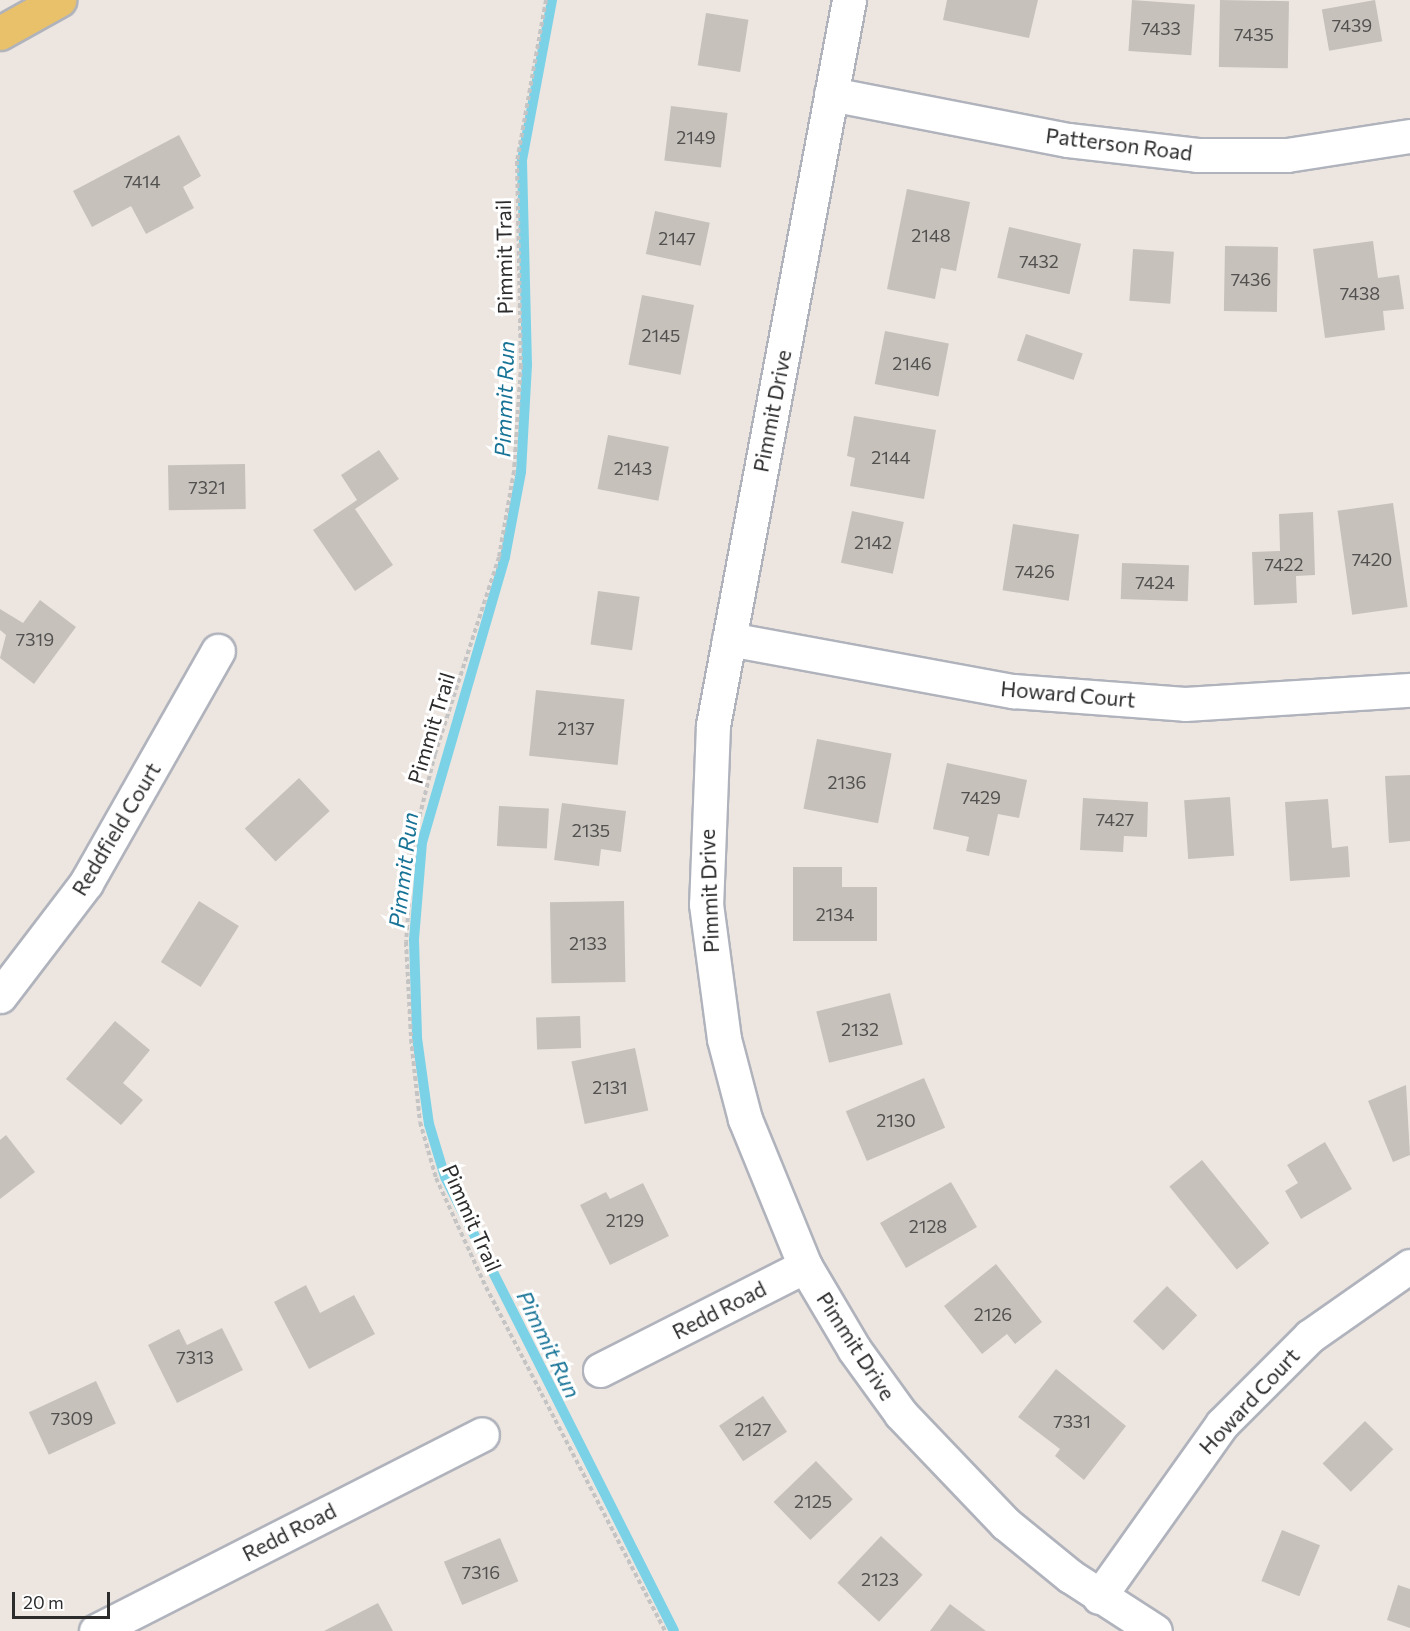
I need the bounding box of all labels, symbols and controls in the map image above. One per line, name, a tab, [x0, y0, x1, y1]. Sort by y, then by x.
house number: 7439	[1332, 14, 1372, 36]
house number: 7433	[1141, 17, 1181, 39]
house number: 7435	[1234, 23, 1274, 45]
street label: Patterson Road	[1044, 123, 1194, 165]
house number: 2149	[676, 126, 716, 148]
house number: 7414	[123, 170, 161, 192]
street label: Pimmit Trail	[490, 199, 518, 315]
house number: 2148	[911, 224, 951, 246]
house number: 2147	[658, 227, 696, 249]
house number: 7432	[1019, 250, 1059, 272]
house number: 7436	[1231, 268, 1271, 290]
house number: 7438	[1340, 282, 1380, 304]
house number: 2145	[642, 324, 680, 346]
water label: Pimmit Run	[489, 340, 519, 458]
street label: Pimmit Drive	[748, 348, 796, 474]
house number: 2146	[892, 352, 932, 374]
house number: 2144	[871, 446, 911, 468]
house number: 2143	[614, 457, 652, 479]
house number: 7321	[188, 476, 226, 498]
house number: 2142	[854, 531, 892, 553]
house number: 7420	[1352, 548, 1392, 570]
house number: 7422	[1265, 553, 1303, 575]
house number: 7426	[1015, 560, 1055, 582]
house number: 7424	[1135, 571, 1175, 593]
house number: 7319	[16, 628, 54, 650]
street label: Pimmit Trail	[402, 669, 460, 787]
street label: Howard Court	[999, 676, 1137, 712]
house number: 2137	[557, 717, 595, 739]
street label: Reddfield Court	[66, 758, 166, 900]
house number: 2136	[828, 771, 866, 793]
house number: 7429	[961, 786, 1001, 808]
house number: 7427	[1096, 808, 1134, 830]
water label: Pimmit Run	[383, 811, 423, 929]
house number: 2135	[572, 819, 610, 841]
street label: Pimmit Drive	[694, 829, 724, 953]
house number: 2134	[816, 903, 854, 925]
house number: 2133	[569, 932, 607, 954]
house number: 2132	[841, 1018, 879, 1040]
house number: 2131	[592, 1076, 628, 1098]
house number: 2130	[876, 1109, 916, 1131]
street label: Pimmit Trail	[437, 1160, 507, 1276]
house number: 2129	[606, 1209, 644, 1231]
house number: 2128	[909, 1215, 947, 1237]
street label: Redd Road	[668, 1276, 770, 1344]
water label: Pimmit Run	[512, 1286, 586, 1402]
street label: Pimmit Drive	[812, 1287, 900, 1405]
house number: 2126	[974, 1303, 1012, 1325]
street label: Howard Court	[1194, 1343, 1304, 1459]
house number: 7313	[176, 1346, 214, 1368]
house number: 7309	[51, 1407, 93, 1429]
house number: 7331	[1053, 1410, 1091, 1432]
house number: 2127	[734, 1418, 772, 1440]
house number: 2125	[794, 1490, 832, 1512]
street label: Redd Road	[238, 1498, 340, 1566]
house number: 7316	[462, 1561, 500, 1583]
house number: 2123	[861, 1568, 899, 1590]
scale bar	[15, 1580, 112, 1618]
text: 20 m	[23, 1591, 64, 1613]

